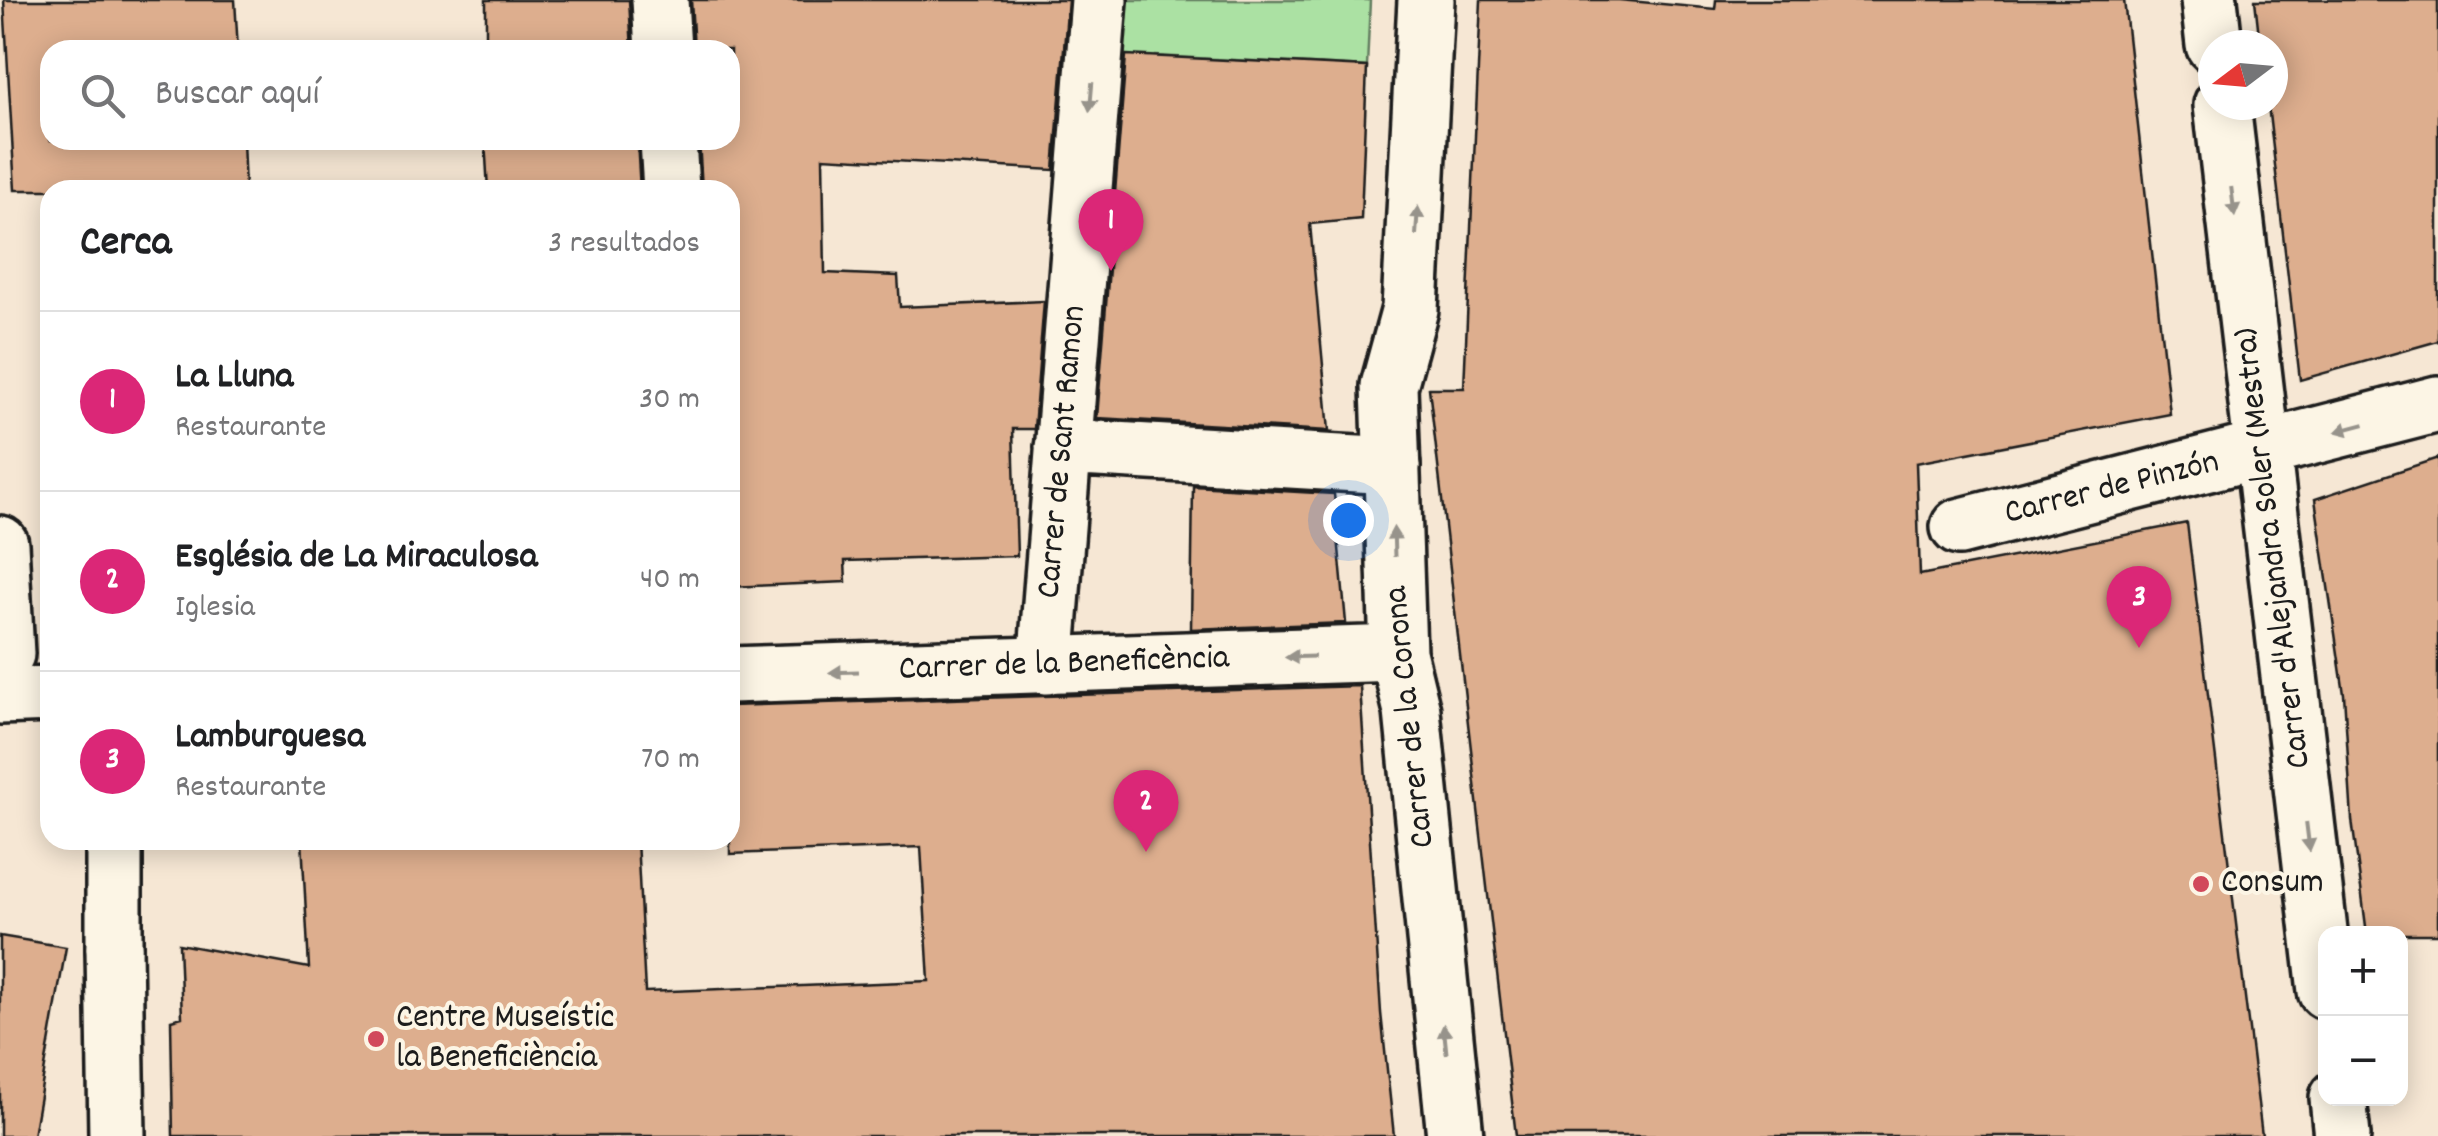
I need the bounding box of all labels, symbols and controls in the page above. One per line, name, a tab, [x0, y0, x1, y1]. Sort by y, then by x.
north arrow	[2198, 30, 2288, 120]
search box	[40, 40, 740, 150]
icon: search	[75, 68, 130, 123]
text: Buscar aquí	[155, 68, 319, 123]
one-way arrow	[1083, 82, 1099, 114]
one-way arrow	[2225, 186, 2241, 218]
pin: 1	[1078, 188, 1144, 271]
one-way arrow	[1409, 204, 1425, 236]
text: Cerca	[80, 215, 171, 275]
text: 3 resultados	[548, 222, 700, 268]
street label: Carrer de Sant Ramon	[1025, 303, 1101, 601]
street label: Carrer d'Alejandra Soler (Mestra)	[2222, 325, 2326, 771]
text: La Lluna	[175, 351, 293, 406]
text: 1	[109, 378, 116, 424]
text: 30 m	[639, 378, 700, 424]
text: Restaurante	[175, 406, 326, 452]
one-way arrow	[2334, 421, 2365, 436]
street label: Carrer de Pinzón	[1999, 438, 2225, 540]
your location	[1323, 495, 1374, 546]
one-way arrow	[1386, 526, 1402, 558]
text: Església de La Miraculosa	[175, 531, 538, 586]
text: 2	[106, 558, 119, 604]
text: 40 m	[640, 558, 700, 604]
pin: 3	[2106, 566, 2172, 648]
street label: Carrer de la Corona	[1372, 583, 1450, 850]
text: Iglesia	[175, 586, 255, 632]
street label: Carrer de la Beneficència	[898, 634, 1231, 696]
one-way arrow	[1284, 649, 1316, 665]
one-way arrow	[827, 664, 859, 680]
text: Lamburguesa	[175, 711, 365, 766]
text: 3	[105, 738, 120, 784]
text: 70 m	[641, 738, 700, 784]
text: Restaurante	[175, 766, 326, 812]
pin: 2	[1114, 770, 1178, 852]
one-way arrow	[2300, 822, 2316, 854]
place label: Consum	[2221, 859, 2324, 909]
marker: Consum	[2190, 873, 2212, 895]
map controls	[2318, 926, 2408, 1106]
button: +	[2318, 926, 2408, 1016]
place label: Centre Museístic la Beneficiència	[396, 994, 614, 1084]
button: −	[2318, 1016, 2408, 1106]
one-way arrow	[1437, 1023, 1453, 1054]
marker: Centre Museístic la Beneficiència	[365, 1028, 387, 1050]

